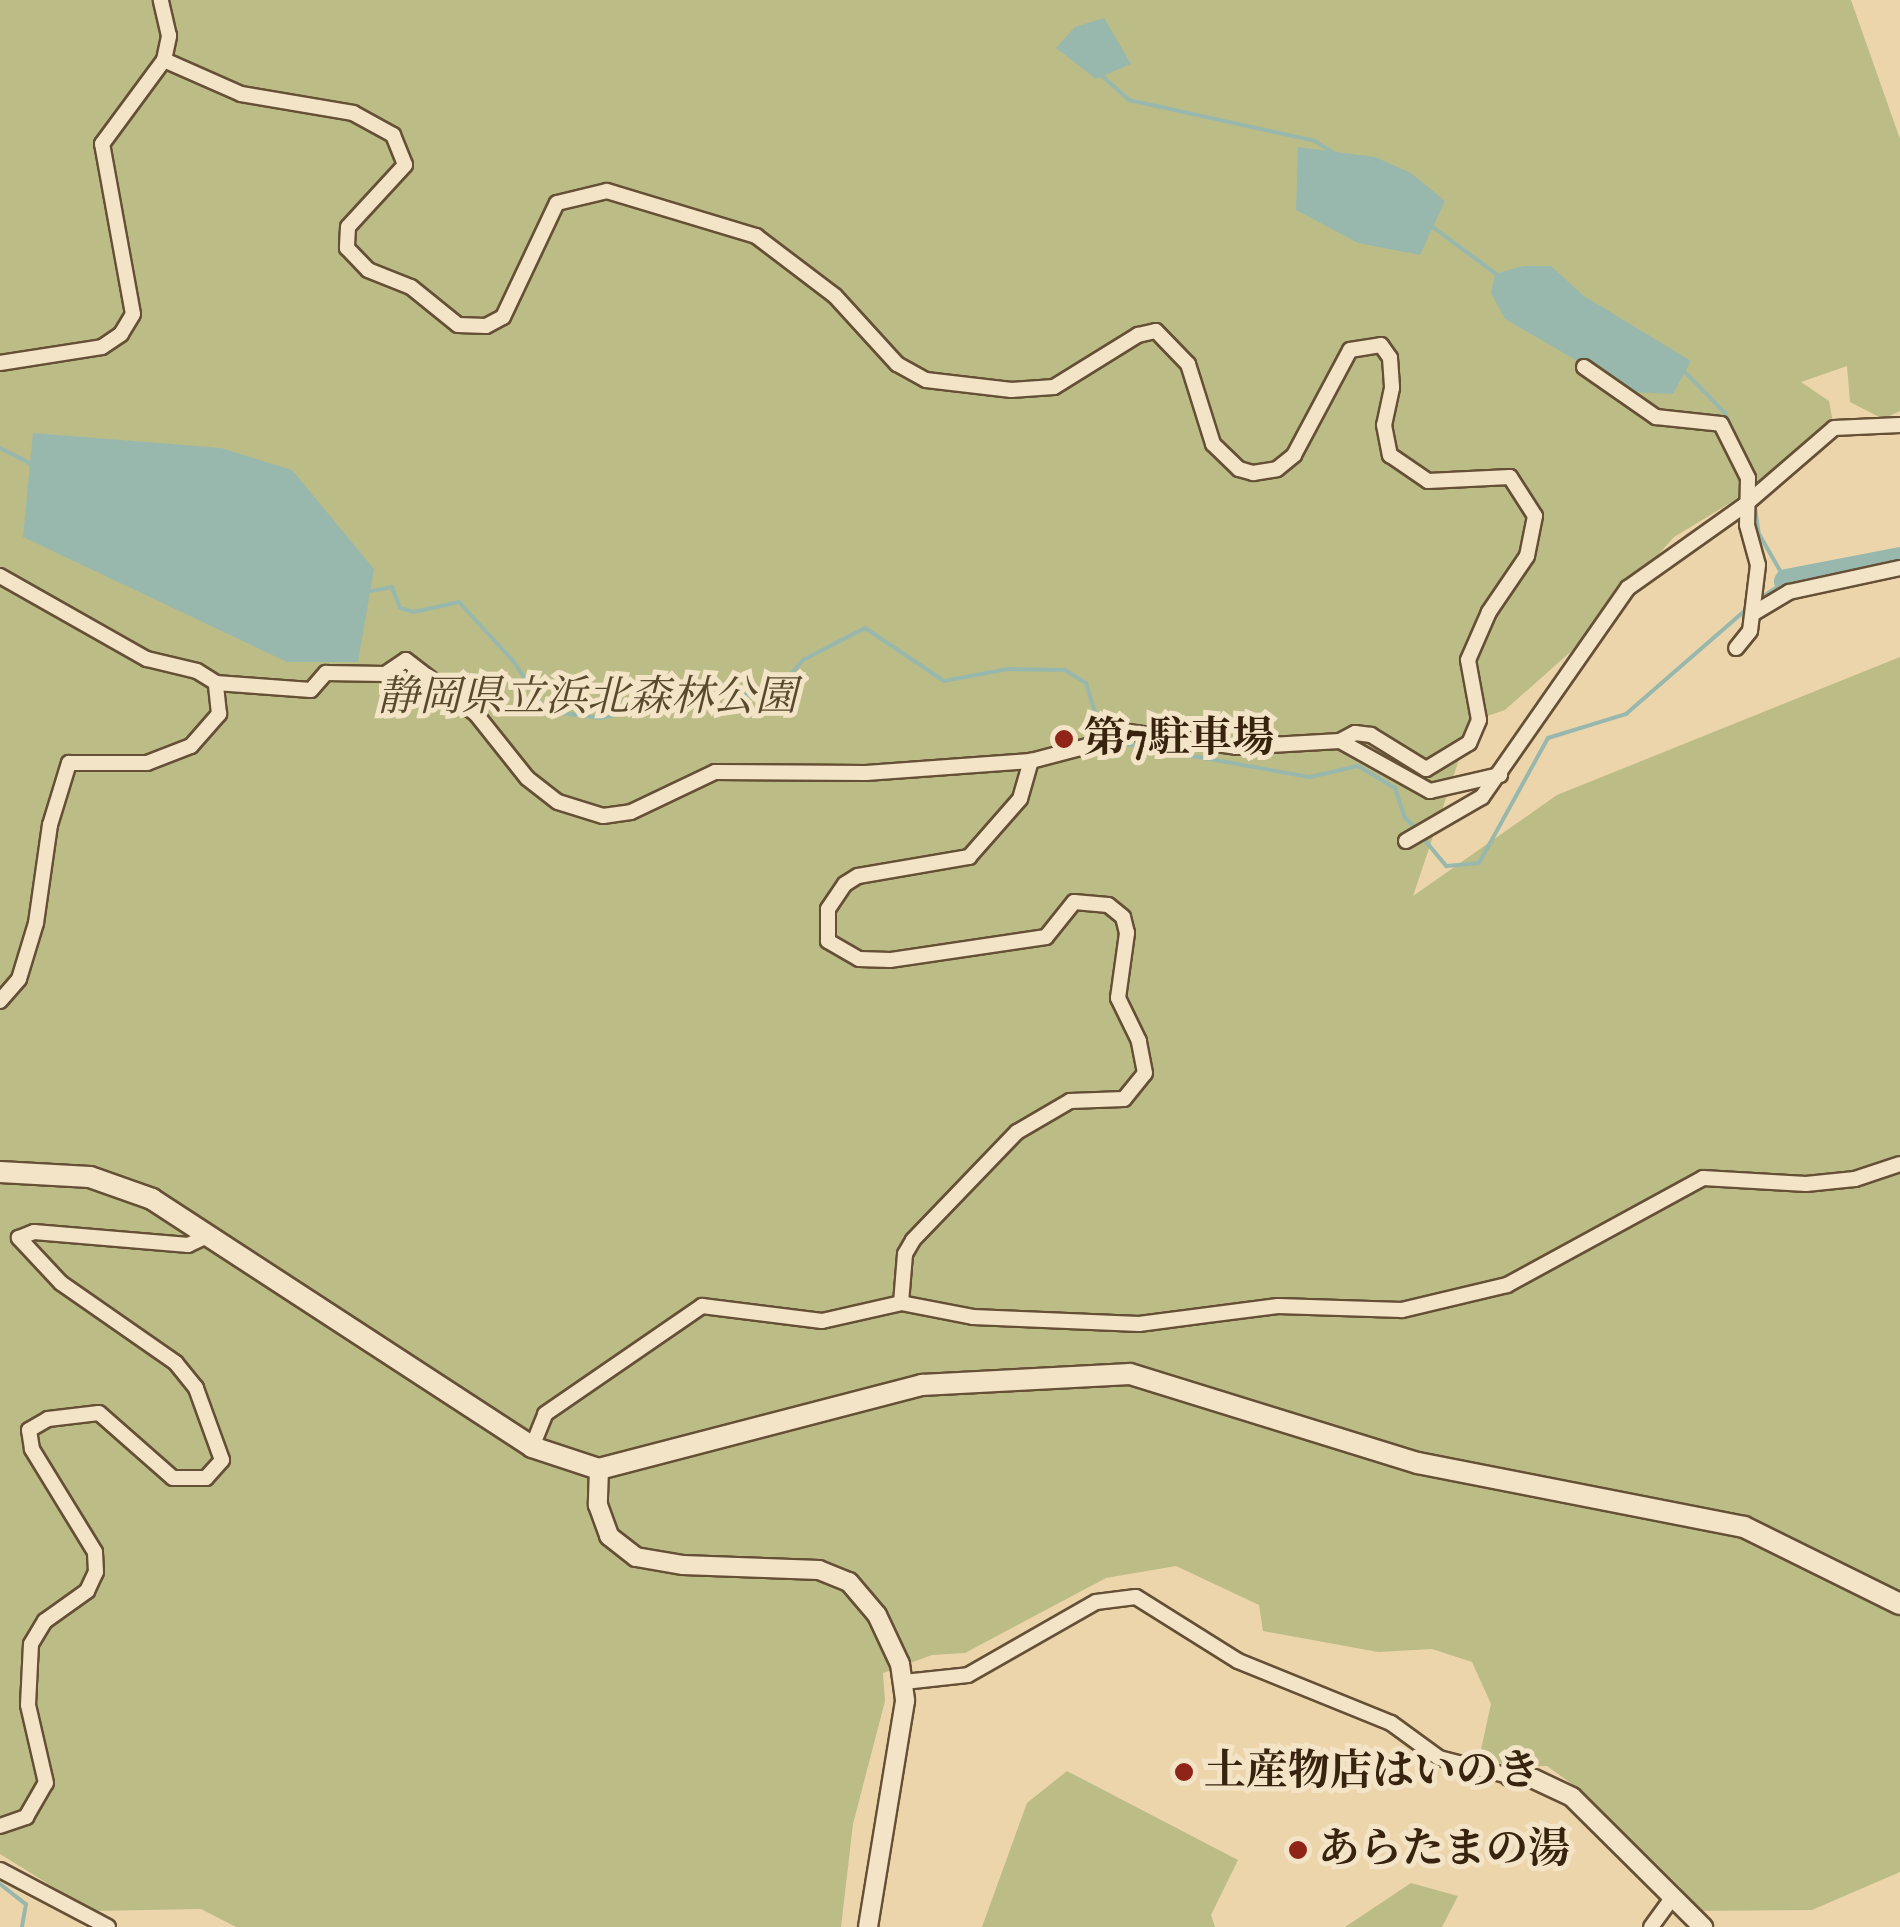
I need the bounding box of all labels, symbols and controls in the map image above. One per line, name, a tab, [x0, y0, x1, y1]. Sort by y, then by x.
park label: 静岡県立浜北森林公園	[377, 673, 797, 723]
place label: 第7駐車場	[1084, 714, 1274, 764]
marker: 第7駐車場	[1053, 728, 1075, 750]
place label: 土産物店はいのき	[1204, 1747, 1540, 1797]
marker: 土産物店はいのき	[1173, 1761, 1195, 1783]
place label: あらたまの湯	[1318, 1825, 1570, 1875]
marker: あらたまの湯	[1287, 1839, 1309, 1861]

